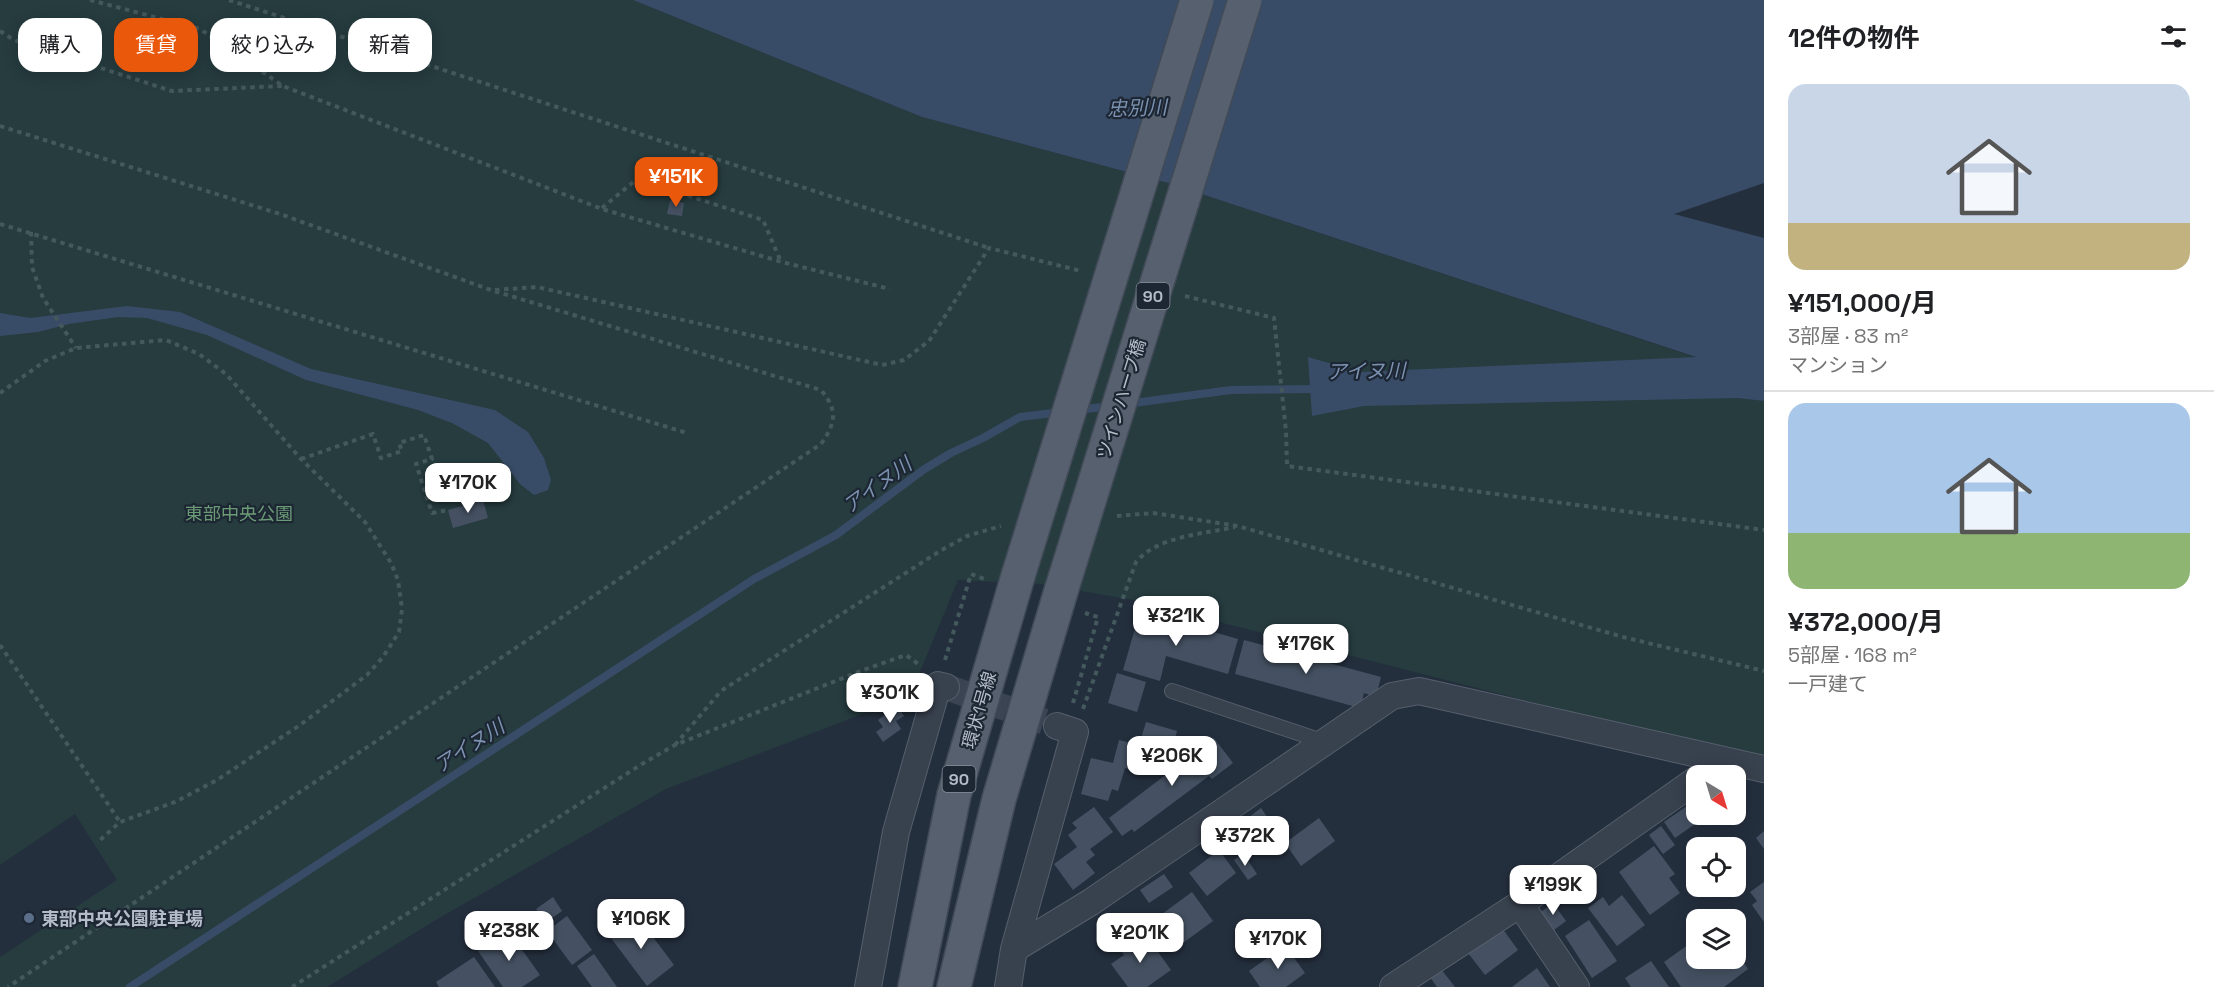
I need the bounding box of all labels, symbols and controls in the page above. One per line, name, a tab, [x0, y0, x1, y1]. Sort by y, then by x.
chip: 購入	[18, 18, 102, 72]
chip: 賃貸	[114, 18, 198, 72]
chip: 絞り込み	[210, 18, 336, 72]
chip: 新着	[348, 18, 432, 72]
icon: filters	[2157, 20, 2190, 53]
text: 12件の物件	[1788, 21, 1919, 55]
water label: 忠別川	[1107, 94, 1169, 122]
icon: home	[1935, 123, 2043, 231]
pin: ¥151K	[634, 157, 718, 208]
text: ¥151K	[649, 163, 703, 189]
road number: 90	[1136, 283, 1170, 309]
text: ¥151,000/月	[1788, 286, 1937, 320]
text: 3部屋 · 83 m²	[1788, 323, 1908, 349]
street label: ツインハープ橋	[1092, 336, 1150, 462]
text: マンション	[1788, 352, 1888, 378]
water label: アイヌ川	[1326, 357, 1408, 385]
icon: home	[1935, 442, 2043, 550]
water label: アイヌ川	[837, 450, 918, 519]
pin: ¥170K	[426, 463, 510, 514]
text: ¥170K	[439, 469, 497, 495]
park label: 東部中央公園	[185, 502, 293, 525]
pin: ¥321K	[1134, 596, 1218, 647]
text: ¥321K	[1147, 602, 1205, 628]
text: ¥372,000/月	[1788, 605, 1944, 639]
pin: ¥176K	[1264, 624, 1348, 675]
text: ¥176K	[1277, 630, 1335, 656]
text: 5部屋 · 168 m²	[1788, 642, 1917, 668]
street label: 環状1号線	[957, 669, 1001, 751]
text: 一戸建て	[1788, 671, 1868, 697]
pin: ¥301K	[848, 673, 932, 724]
text: ¥301K	[860, 679, 920, 705]
water label: アイヌ川	[429, 712, 511, 778]
pin: ¥206K	[1130, 736, 1214, 787]
text: ¥206K	[1141, 742, 1203, 768]
north arrow	[1686, 765, 1746, 825]
map controls	[1686, 765, 1746, 969]
road number: 90	[942, 766, 976, 792]
pin: ¥372K	[1203, 816, 1287, 867]
text: ¥372K	[1215, 822, 1275, 848]
button: locate	[1686, 837, 1746, 897]
pin: ¥199K	[1511, 865, 1595, 916]
text: ¥199K	[1524, 871, 1582, 897]
pin: ¥106K	[599, 899, 683, 950]
text: ¥106K	[611, 905, 671, 931]
place label: 東部中央公園駐車場	[41, 907, 203, 930]
button: layers	[1686, 909, 1746, 969]
marker: 東部中央公園駐車場	[22, 911, 36, 925]
pin: ¥238K	[467, 911, 551, 962]
pin: ¥201K	[1098, 913, 1182, 964]
text: ¥238K	[479, 917, 539, 943]
text: ¥201K	[1111, 919, 1169, 945]
pin: ¥170K	[1236, 919, 1320, 970]
text: ¥170K	[1249, 925, 1307, 951]

